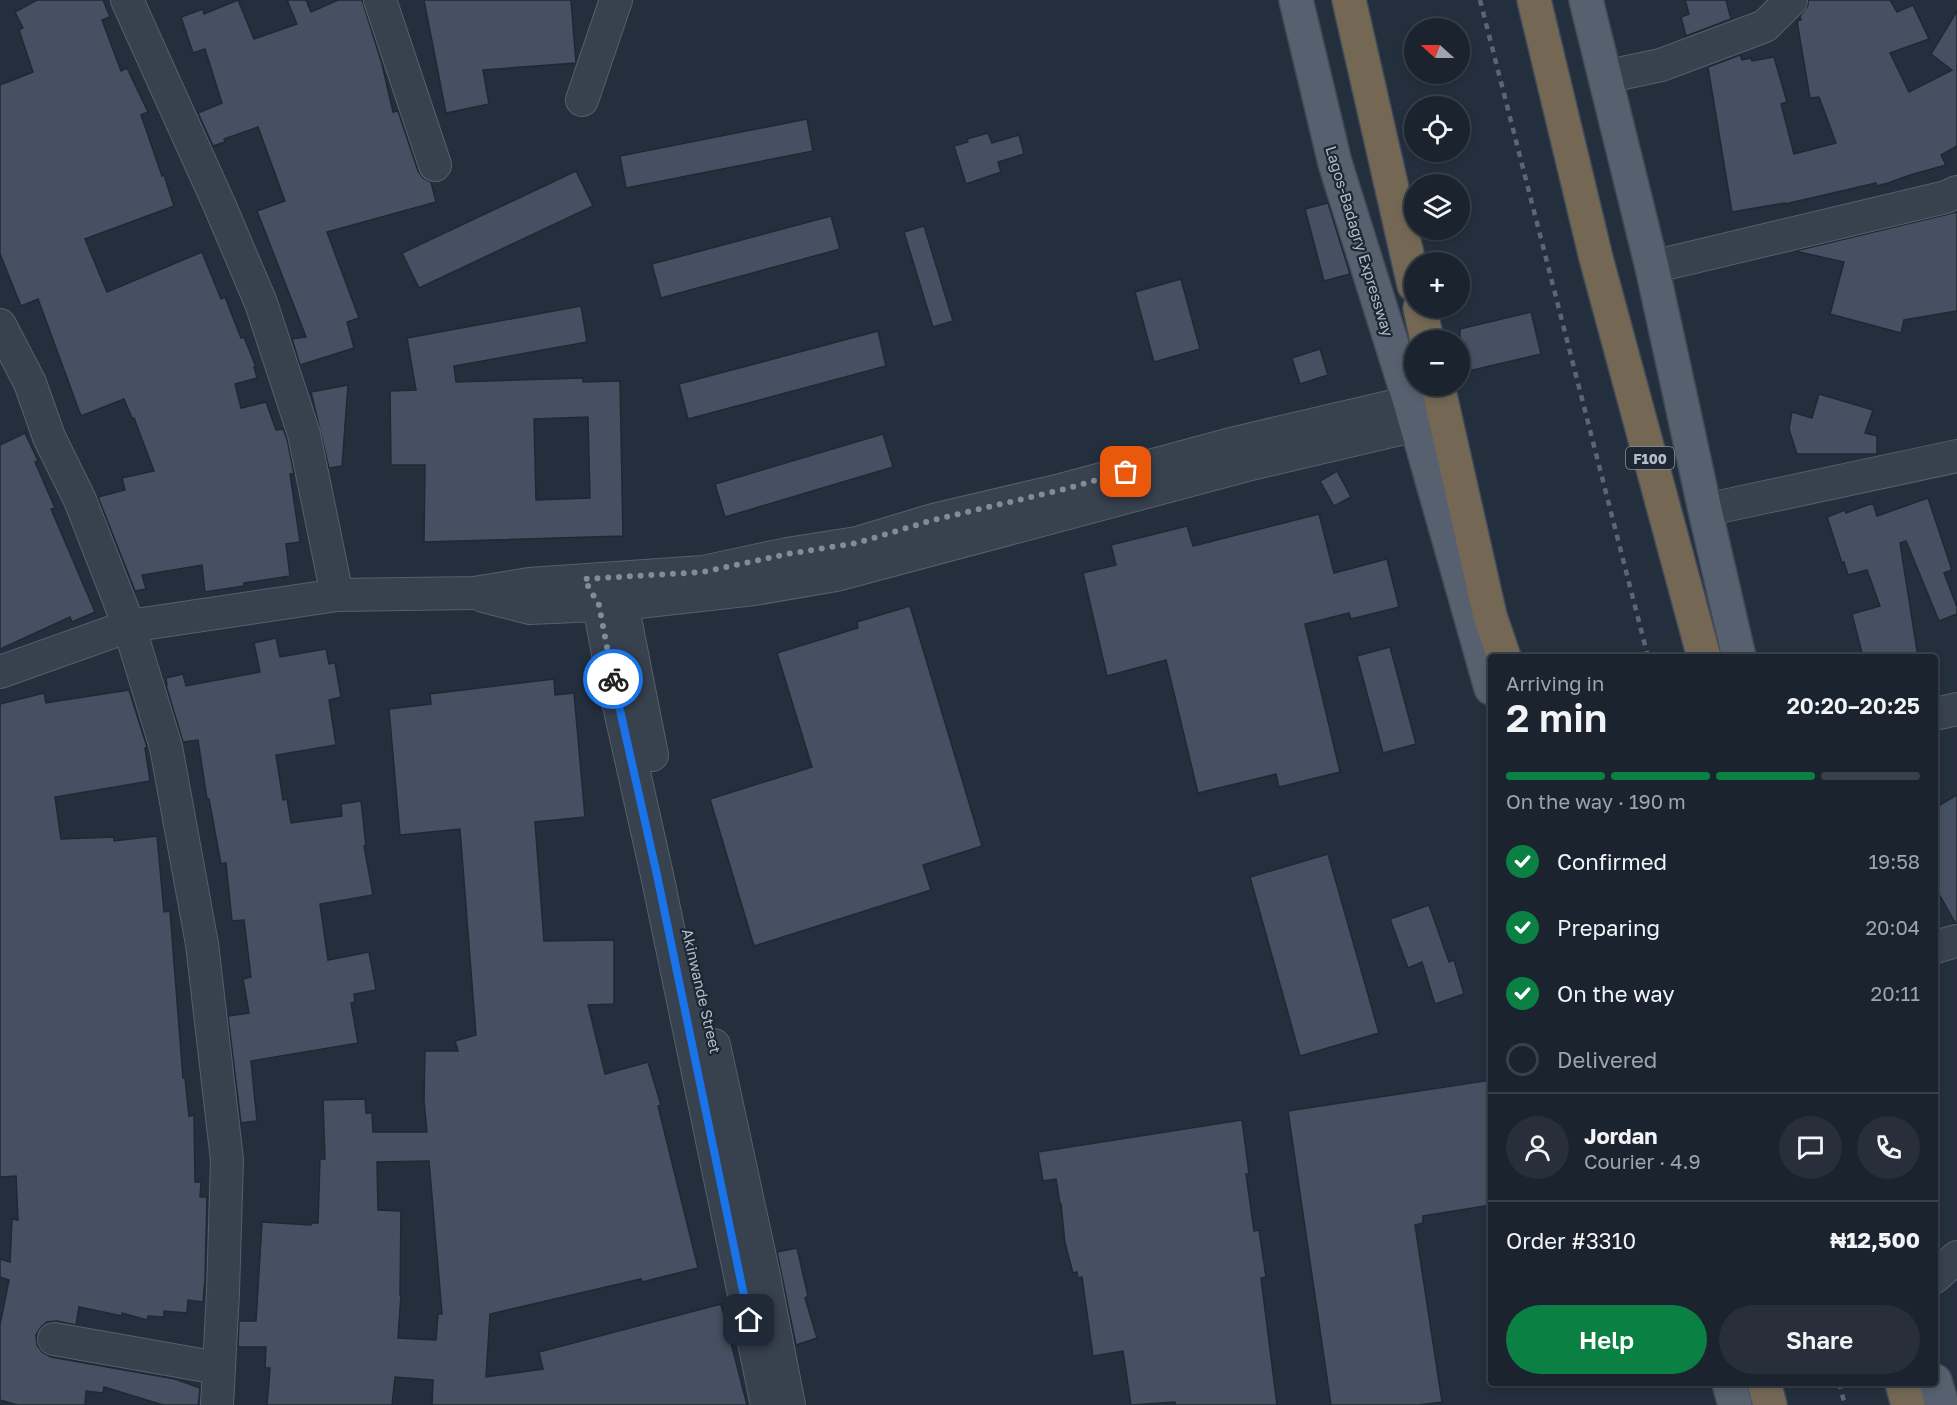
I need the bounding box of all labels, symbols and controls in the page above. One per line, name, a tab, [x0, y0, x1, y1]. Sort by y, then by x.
north arrow	[1404, 18, 1470, 84]
map controls	[1404, 18, 1470, 396]
button: locate	[1404, 96, 1470, 162]
street label: Lagos-Badagry Expressway	[1322, 144, 1398, 339]
button: layers	[1404, 174, 1470, 240]
button: +	[1404, 252, 1470, 318]
button: −	[1404, 330, 1470, 396]
pin	[1100, 446, 1151, 497]
road number: F100	[1626, 447, 1674, 469]
icon: bag	[1109, 455, 1142, 488]
courier	[583, 649, 643, 709]
icon: bike	[597, 663, 630, 696]
text: Arriving in	[1506, 671, 1604, 695]
text: 20:20–20:25	[1787, 692, 1920, 719]
text: 2 min	[1506, 694, 1607, 741]
text: On the way · 190 m	[1506, 789, 1686, 813]
icon: check	[1506, 845, 1539, 878]
text: Confirmed	[1557, 848, 1667, 875]
text: 19:58	[1868, 849, 1920, 873]
icon: check	[1506, 911, 1539, 944]
text: Preparing	[1557, 914, 1660, 941]
text: 20:04	[1865, 915, 1920, 939]
street label: Akinwande Street	[679, 927, 725, 1055]
icon: check	[1506, 977, 1539, 1010]
text: On the way	[1557, 980, 1675, 1007]
text: 20:11	[1871, 981, 1920, 1005]
text: Delivered	[1557, 1046, 1657, 1073]
button: person	[1506, 1116, 1569, 1179]
button: chat	[1779, 1116, 1842, 1179]
button: phone	[1857, 1116, 1920, 1179]
text: Jordan	[1584, 1122, 1658, 1149]
text: Courier · 4.9	[1584, 1149, 1701, 1173]
text: ₦12,500	[1830, 1226, 1920, 1253]
text: Order #3310	[1506, 1227, 1636, 1254]
pin	[723, 1294, 774, 1345]
icon: home	[732, 1303, 765, 1336]
button: Help	[1506, 1305, 1707, 1374]
button: Share	[1719, 1305, 1920, 1374]

